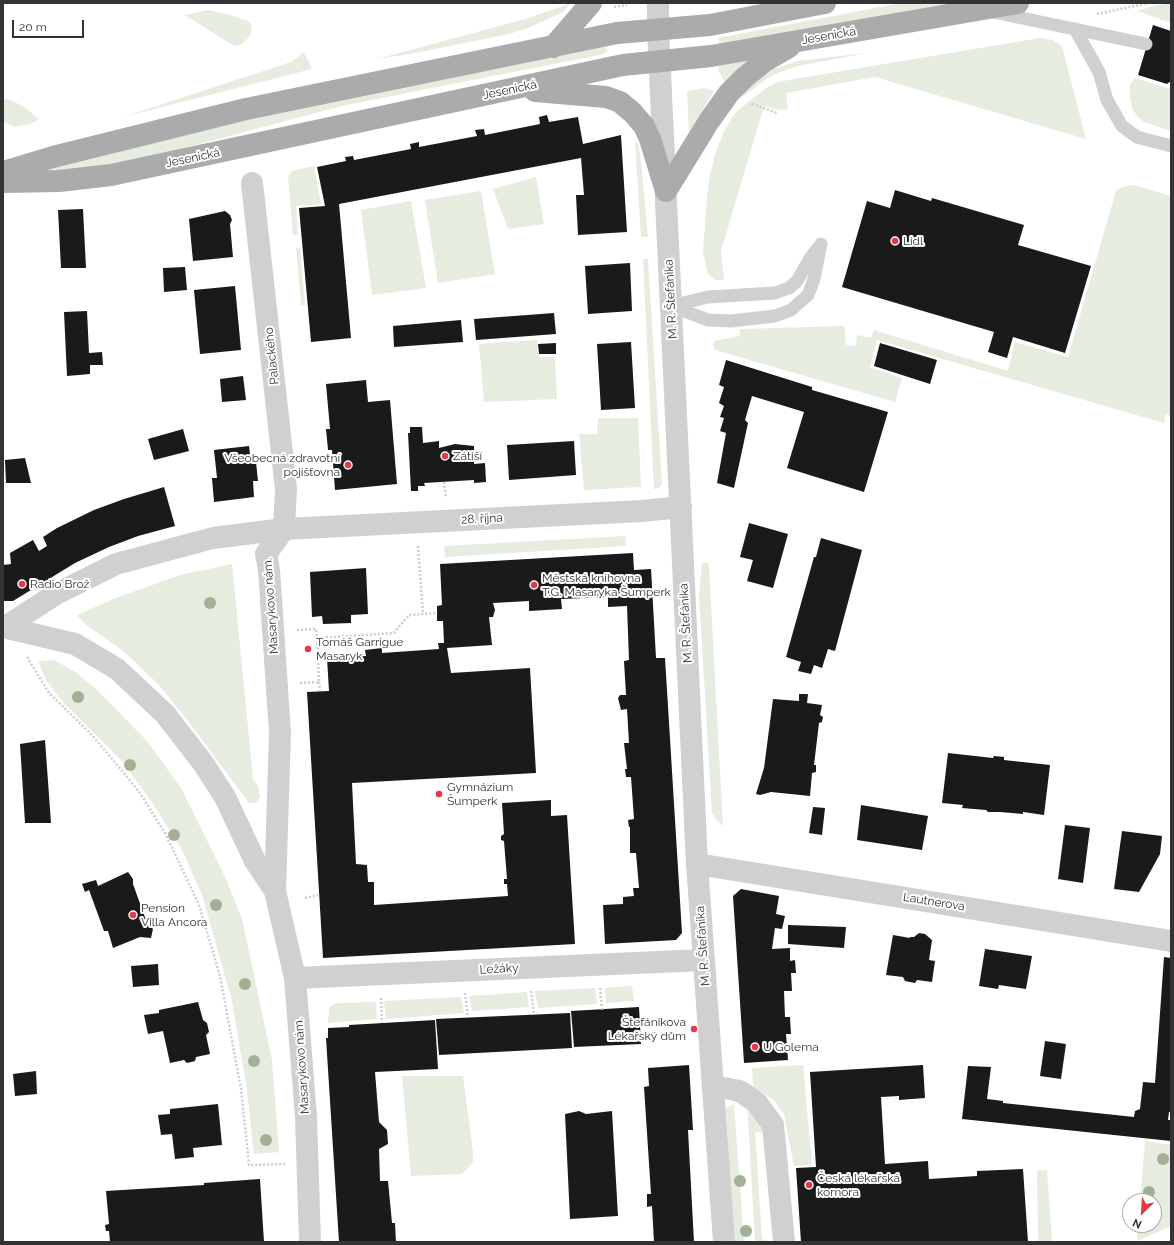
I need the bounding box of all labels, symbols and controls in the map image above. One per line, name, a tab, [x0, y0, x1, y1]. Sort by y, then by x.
scale bar	[14, 12, 86, 38]
text: 20 m	[19, 20, 47, 34]
street label: Jesenická	[801, 24, 857, 48]
street label: Jesenická	[482, 77, 538, 103]
street label: Jesenická	[165, 145, 221, 171]
place label: Lidl	[903, 234, 923, 248]
marker: Lidl	[890, 236, 900, 246]
street label: M. R. Štefánika	[662, 259, 680, 339]
street label: Palackého	[262, 327, 282, 385]
place label: Zátiší	[453, 449, 482, 463]
place label: Všeobecná zdravotní pojišťovna	[224, 451, 340, 479]
marker: Zátiší	[440, 451, 450, 461]
marker: Všeobecná zdravotní pojišťovna	[343, 460, 353, 470]
street label: 28. října	[461, 511, 503, 527]
street label: Masarykovo nám.	[260, 558, 282, 654]
place label: Městská knihovna T.G. Masaryka Šumperk	[542, 571, 671, 599]
place label: Radio Brož	[30, 577, 89, 591]
marker: Radio Brož	[17, 579, 27, 589]
marker: Městská knihovna T.G. Masaryka Šumperk	[529, 580, 539, 590]
street label: M. R. Štefánika	[677, 583, 695, 663]
place label: Tomáš Garrigue Masaryk	[316, 635, 403, 663]
marker: Tomáš Garrigue Masaryk	[303, 644, 313, 654]
place label: Gymnázium Šumperk	[447, 780, 513, 808]
marker: Gymnázium Šumperk	[434, 789, 444, 799]
street label: Lautnerova	[902, 890, 966, 914]
place label: Pension Villa Ancora	[141, 901, 207, 929]
street label: M. R. Štefánika	[693, 906, 713, 986]
marker: Pension Villa Ancora	[128, 910, 138, 920]
street label: Ležáky	[479, 961, 519, 977]
place label: Štefánikova Lékařský dům	[608, 1015, 686, 1043]
street label: Masarykovo nám.	[291, 1018, 313, 1114]
marker: Štefánikova Lékařský dům	[689, 1024, 699, 1034]
place label: U Golema	[763, 1040, 819, 1054]
marker: U Golema	[750, 1042, 760, 1052]
place label: Česká lékařská komora	[817, 1171, 900, 1199]
marker: Česká lékařská komora	[804, 1180, 814, 1190]
north arrow	[1122, 1193, 1162, 1233]
text: N	[1131, 1216, 1144, 1231]

